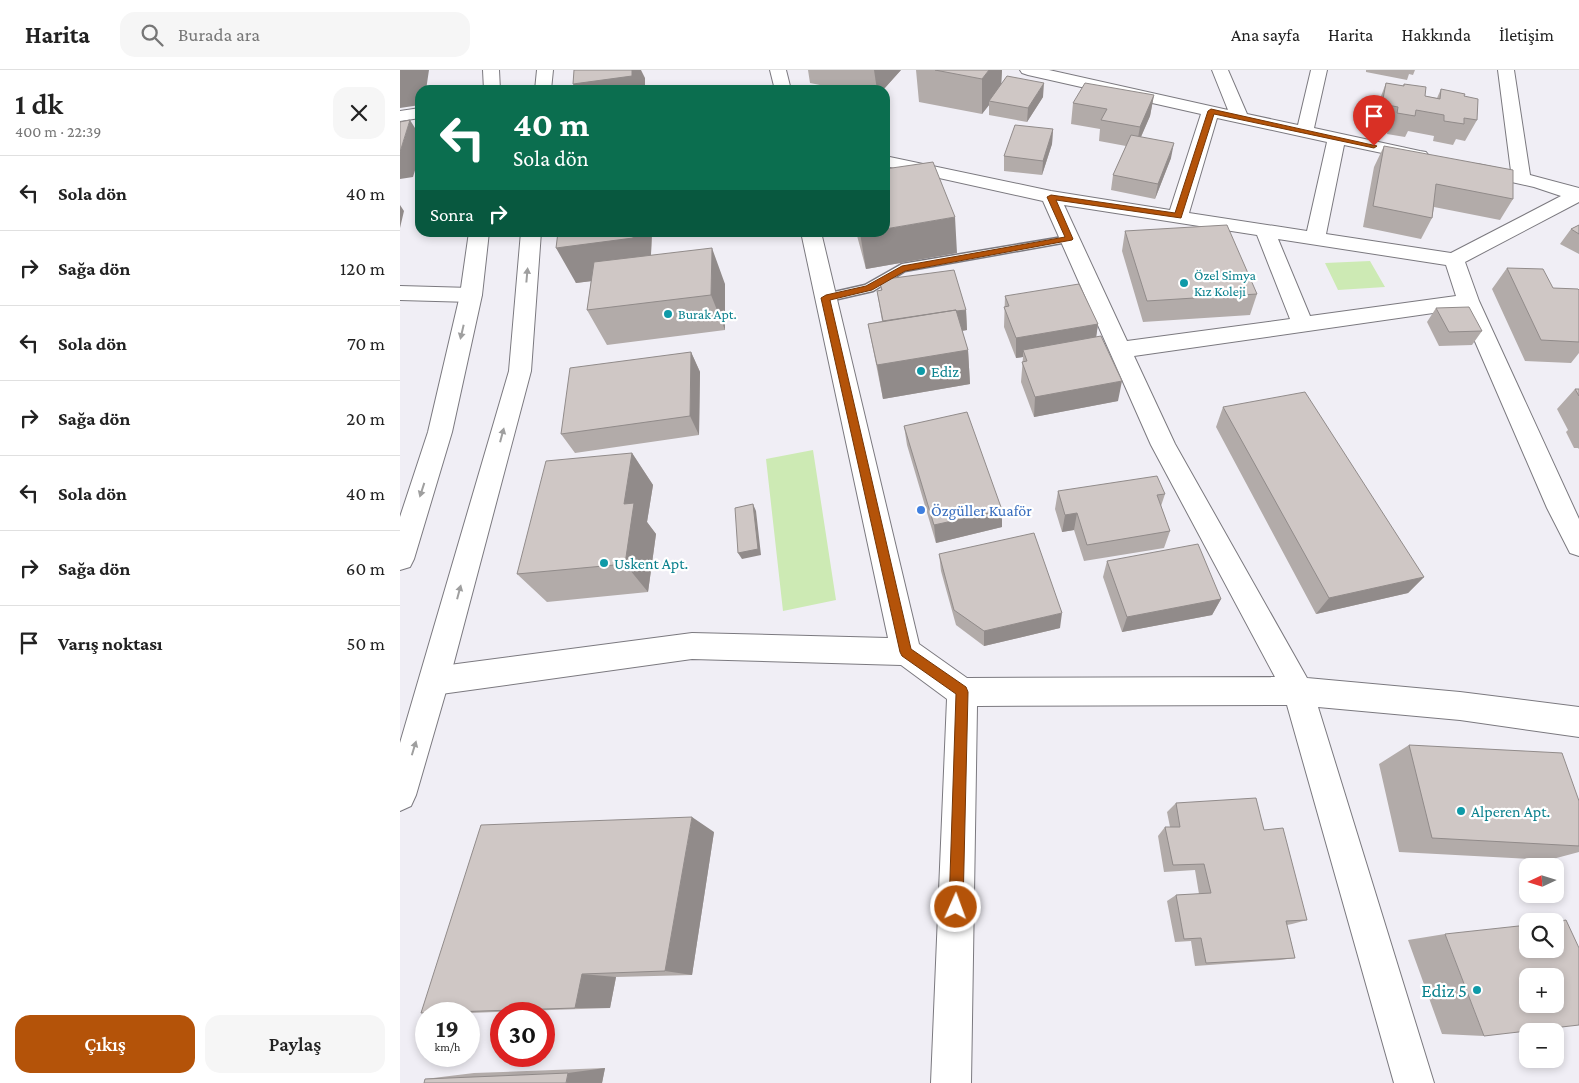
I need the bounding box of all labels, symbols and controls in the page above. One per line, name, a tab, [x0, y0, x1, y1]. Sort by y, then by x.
search box	[120, 12, 470, 57]
text: Harita	[25, 21, 90, 48]
icon: search	[138, 21, 166, 49]
text: Burada ara	[178, 24, 260, 45]
text: Ana sayfa	[1231, 25, 1300, 45]
text: Harita	[1328, 25, 1373, 45]
text: Hakkında	[1401, 25, 1471, 45]
text: İletişim	[1499, 25, 1554, 45]
text: 1 dk	[15, 87, 63, 120]
button: close	[333, 87, 385, 139]
pin	[1353, 95, 1395, 146]
icon: arrive	[1360, 102, 1388, 130]
icon: left	[430, 105, 495, 170]
text: 40 m	[513, 105, 590, 144]
text: 400 m · 22:39	[15, 123, 101, 140]
text: Sola dön	[513, 146, 589, 171]
icon: left	[15, 179, 43, 207]
text: Sola dön	[58, 183, 127, 204]
text: 40 m	[346, 183, 385, 204]
icon: right	[484, 200, 512, 228]
text: Sonra	[430, 204, 474, 225]
icon: right	[15, 254, 43, 282]
text: Sağa dön	[58, 258, 130, 279]
text: 120 m	[340, 258, 385, 279]
one-way arrow	[524, 267, 532, 283]
place label: Özel Simya Kız Koleji	[1194, 267, 1257, 300]
marker: Özel Simya Kız Koleji	[1178, 277, 1190, 289]
place label: Burak Apt.	[678, 306, 737, 322]
marker: Burak Apt.	[662, 308, 674, 320]
one-way arrow	[458, 325, 466, 340]
icon: left	[15, 329, 43, 357]
text: Sola dön	[58, 333, 127, 354]
text: 70 m	[347, 333, 385, 354]
place label: Ediz	[931, 363, 959, 380]
marker: Ediz	[915, 365, 927, 377]
icon: right	[15, 404, 43, 432]
text: Sağa dön	[58, 408, 130, 429]
text: 20 m	[346, 408, 385, 429]
one-way arrow	[498, 428, 506, 443]
icon: left	[15, 479, 43, 507]
one-way arrow	[418, 482, 425, 497]
text: Sola dön	[58, 483, 127, 504]
text: 40 m	[346, 483, 385, 504]
place label: Özgüller Kuaför	[931, 502, 1032, 520]
marker: Özgüller Kuaför	[915, 504, 927, 516]
icon: right	[15, 554, 43, 582]
place label: Uskent Apt.	[614, 555, 688, 573]
marker: Uskent Apt.	[598, 557, 610, 569]
text: Sağa dön	[58, 558, 130, 579]
text: 60 m	[346, 558, 385, 579]
one-way arrow	[455, 584, 463, 599]
icon: arrive	[15, 629, 43, 657]
text: Varış noktası	[58, 633, 163, 654]
text: 50 m	[346, 633, 385, 654]
one-way arrow	[411, 740, 419, 755]
place label: Alperen Apt.	[1471, 803, 1550, 821]
marker: Alperen Apt.	[1455, 805, 1467, 817]
north arrow	[1519, 858, 1564, 902]
map controls	[1519, 858, 1564, 1068]
position arrow	[929, 880, 981, 932]
button: search	[1519, 913, 1564, 958]
button: +	[1519, 968, 1564, 1013]
place label: Ediz 5	[1421, 980, 1467, 1001]
marker: Ediz 5	[1471, 984, 1483, 996]
speed limit sign: 30	[490, 1002, 555, 1067]
button: Çıkış	[15, 1015, 195, 1073]
button: Paylaş	[205, 1015, 385, 1073]
text: 19	[436, 1015, 459, 1042]
button: −	[1519, 1023, 1564, 1068]
text: km/h	[435, 1040, 460, 1054]

